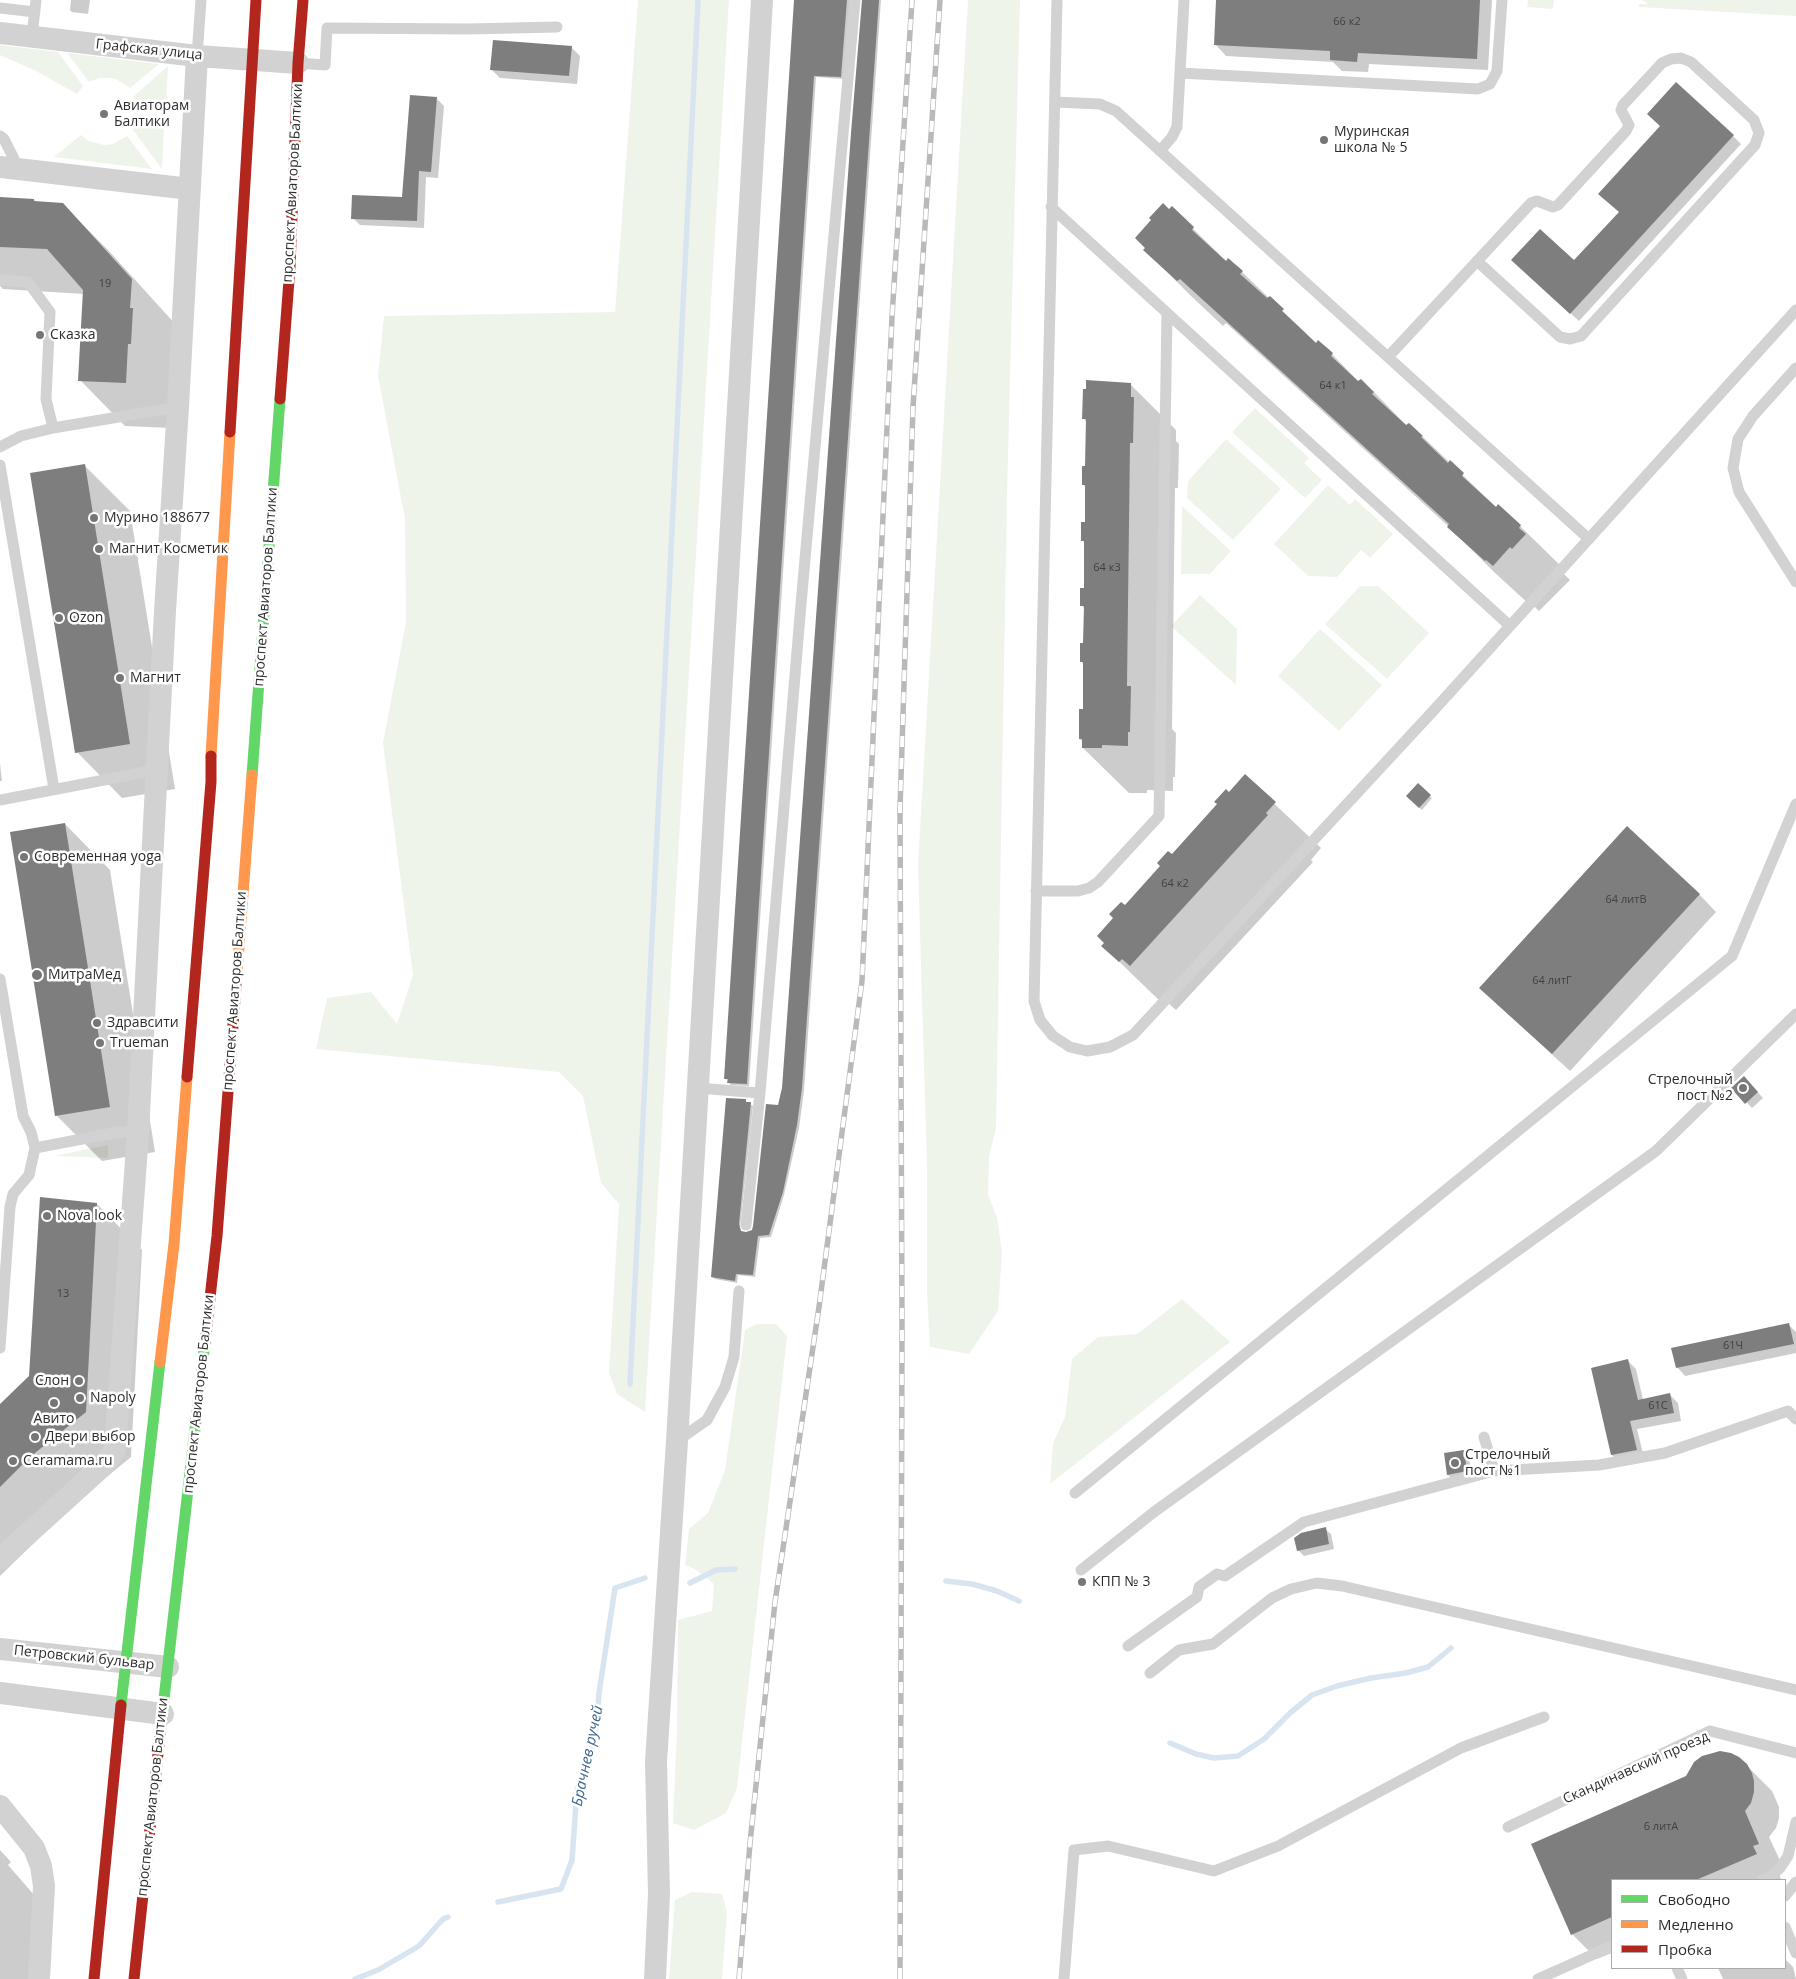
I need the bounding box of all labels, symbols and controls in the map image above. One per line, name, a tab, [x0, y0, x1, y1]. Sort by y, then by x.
house number: 66 к2	[1333, 15, 1361, 29]
street label: Графская улица	[95, 36, 203, 64]
street label: проспект Авиаторов Балтики	[279, 83, 307, 283]
place label: Авиаторам Балтики	[114, 98, 189, 130]
marker: Авиаторам Балтики	[98, 108, 110, 120]
place label: Муринская школа № 5	[1334, 124, 1409, 156]
marker: Муринская школа № 5	[1318, 134, 1330, 146]
house number: 19	[99, 277, 111, 291]
place label: Сказка	[50, 327, 96, 343]
marker: Сказка	[34, 329, 46, 341]
house number: 64 к1	[1319, 379, 1347, 393]
street label: проспект Авиаторов Балтики	[251, 487, 281, 687]
place label: Мурино 188677	[104, 510, 210, 526]
marker: Мурино 188677	[88, 512, 100, 524]
place label: Магнит Косметик	[109, 541, 228, 557]
marker: Магнит Косметик	[93, 543, 105, 555]
house number: 64 к3	[1093, 561, 1121, 575]
place label: Ozon	[69, 610, 103, 626]
marker: Ozon	[53, 612, 65, 624]
place label: Магнит	[130, 670, 181, 686]
marker: Магнит	[114, 672, 126, 684]
place label: Современная yoga	[34, 849, 162, 865]
marker: Современная yoga	[18, 851, 30, 863]
house number: 64 к2	[1161, 877, 1189, 891]
street label: проспект Авиаторов Балтики	[220, 891, 250, 1091]
house number: 64 литВ	[1605, 893, 1647, 907]
place label: МитраМед	[48, 967, 121, 983]
marker: МитраМед	[30, 968, 44, 982]
house number: 64 литГ	[1532, 974, 1572, 988]
place label: Здравсити	[107, 1015, 179, 1031]
marker: Здравсити	[91, 1017, 103, 1029]
place label: Trueman	[110, 1035, 169, 1051]
marker: Trueman	[94, 1037, 106, 1049]
place label: Стрелочный пост №2	[1648, 1072, 1733, 1104]
marker: Стрелочный пост №2	[1737, 1082, 1749, 1094]
place label: Nova look	[57, 1208, 122, 1224]
marker: Nova look	[41, 1210, 53, 1222]
house number: 13	[57, 1287, 69, 1301]
street label: проспект Авиаторов Балтики	[180, 1294, 218, 1494]
house number: 61Ч	[1723, 1339, 1743, 1353]
place label: Слон	[35, 1373, 69, 1389]
marker: Слон	[73, 1375, 85, 1387]
place label: Napoly	[90, 1390, 136, 1406]
marker: Napoly	[74, 1392, 86, 1404]
marker: Авито	[48, 1397, 60, 1409]
house number: 61С	[1648, 1399, 1668, 1413]
place label: Авито	[34, 1411, 74, 1427]
place label: Двери выбор	[45, 1429, 136, 1445]
marker: Двери выбор	[29, 1431, 41, 1443]
place label: Стрелочный пост №1	[1465, 1447, 1550, 1480]
place label: Ceramama.ru	[23, 1453, 113, 1469]
marker: Ceramama.ru	[7, 1455, 19, 1467]
marker: Стрелочный пост №1	[1449, 1457, 1461, 1469]
place label: КПП № 3	[1092, 1574, 1150, 1590]
marker: КПП № 3	[1076, 1576, 1088, 1588]
street label: Петровский бульвар	[13, 1642, 155, 1674]
street label: проспект Авиаторов Балтики	[134, 1697, 172, 1897]
water label: Брачнев ручей	[569, 1704, 607, 1808]
street label: Скандинавский проезд	[1560, 1728, 1712, 1808]
house number: 6 литА	[1644, 1820, 1678, 1834]
legend	[1611, 1879, 1786, 1969]
text: Свободно	[1658, 1889, 1730, 1909]
text: Медленно	[1658, 1914, 1734, 1934]
text: Пробка	[1658, 1939, 1712, 1959]

